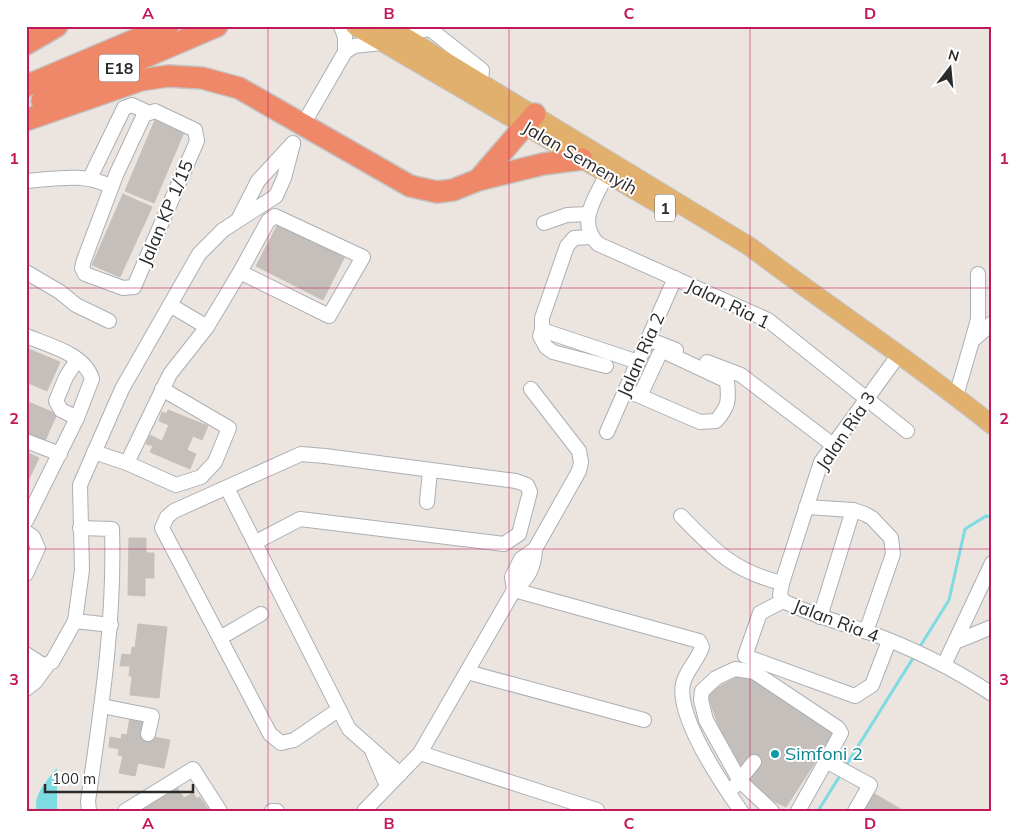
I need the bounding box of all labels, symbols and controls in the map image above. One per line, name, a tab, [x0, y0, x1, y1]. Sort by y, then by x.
text: A	[142, 3, 154, 23]
text: B	[383, 3, 395, 23]
text: C	[624, 3, 635, 23]
text: D	[864, 3, 876, 23]
north arrow	[926, 42, 976, 92]
text: N	[946, 45, 961, 66]
road number: E18	[99, 54, 139, 82]
street label: Jalan Semenyih	[519, 115, 642, 200]
text: 1	[9, 148, 19, 168]
text: 1	[999, 148, 1009, 168]
street label: Jalan KP 1/15	[133, 156, 198, 269]
road number: 1	[655, 194, 675, 222]
street label: Jalan Ria 1	[683, 273, 774, 334]
street label: Jalan Ria 2	[612, 309, 669, 401]
street label: Jalan Ria 3	[811, 387, 880, 474]
text: 2	[9, 408, 19, 428]
text: 2	[999, 408, 1009, 428]
street label: Jalan Ria 4	[790, 594, 883, 647]
text: 3	[9, 669, 19, 689]
text: 3	[999, 669, 1009, 689]
place label: Simfoni 2	[785, 742, 863, 765]
marker: Simfoni 2	[769, 748, 781, 760]
scale bar	[45, 762, 192, 794]
text: 100 m	[52, 769, 96, 788]
text: A	[142, 813, 154, 833]
text: B	[383, 813, 395, 833]
text: C	[624, 813, 635, 833]
text: D	[864, 813, 876, 833]

